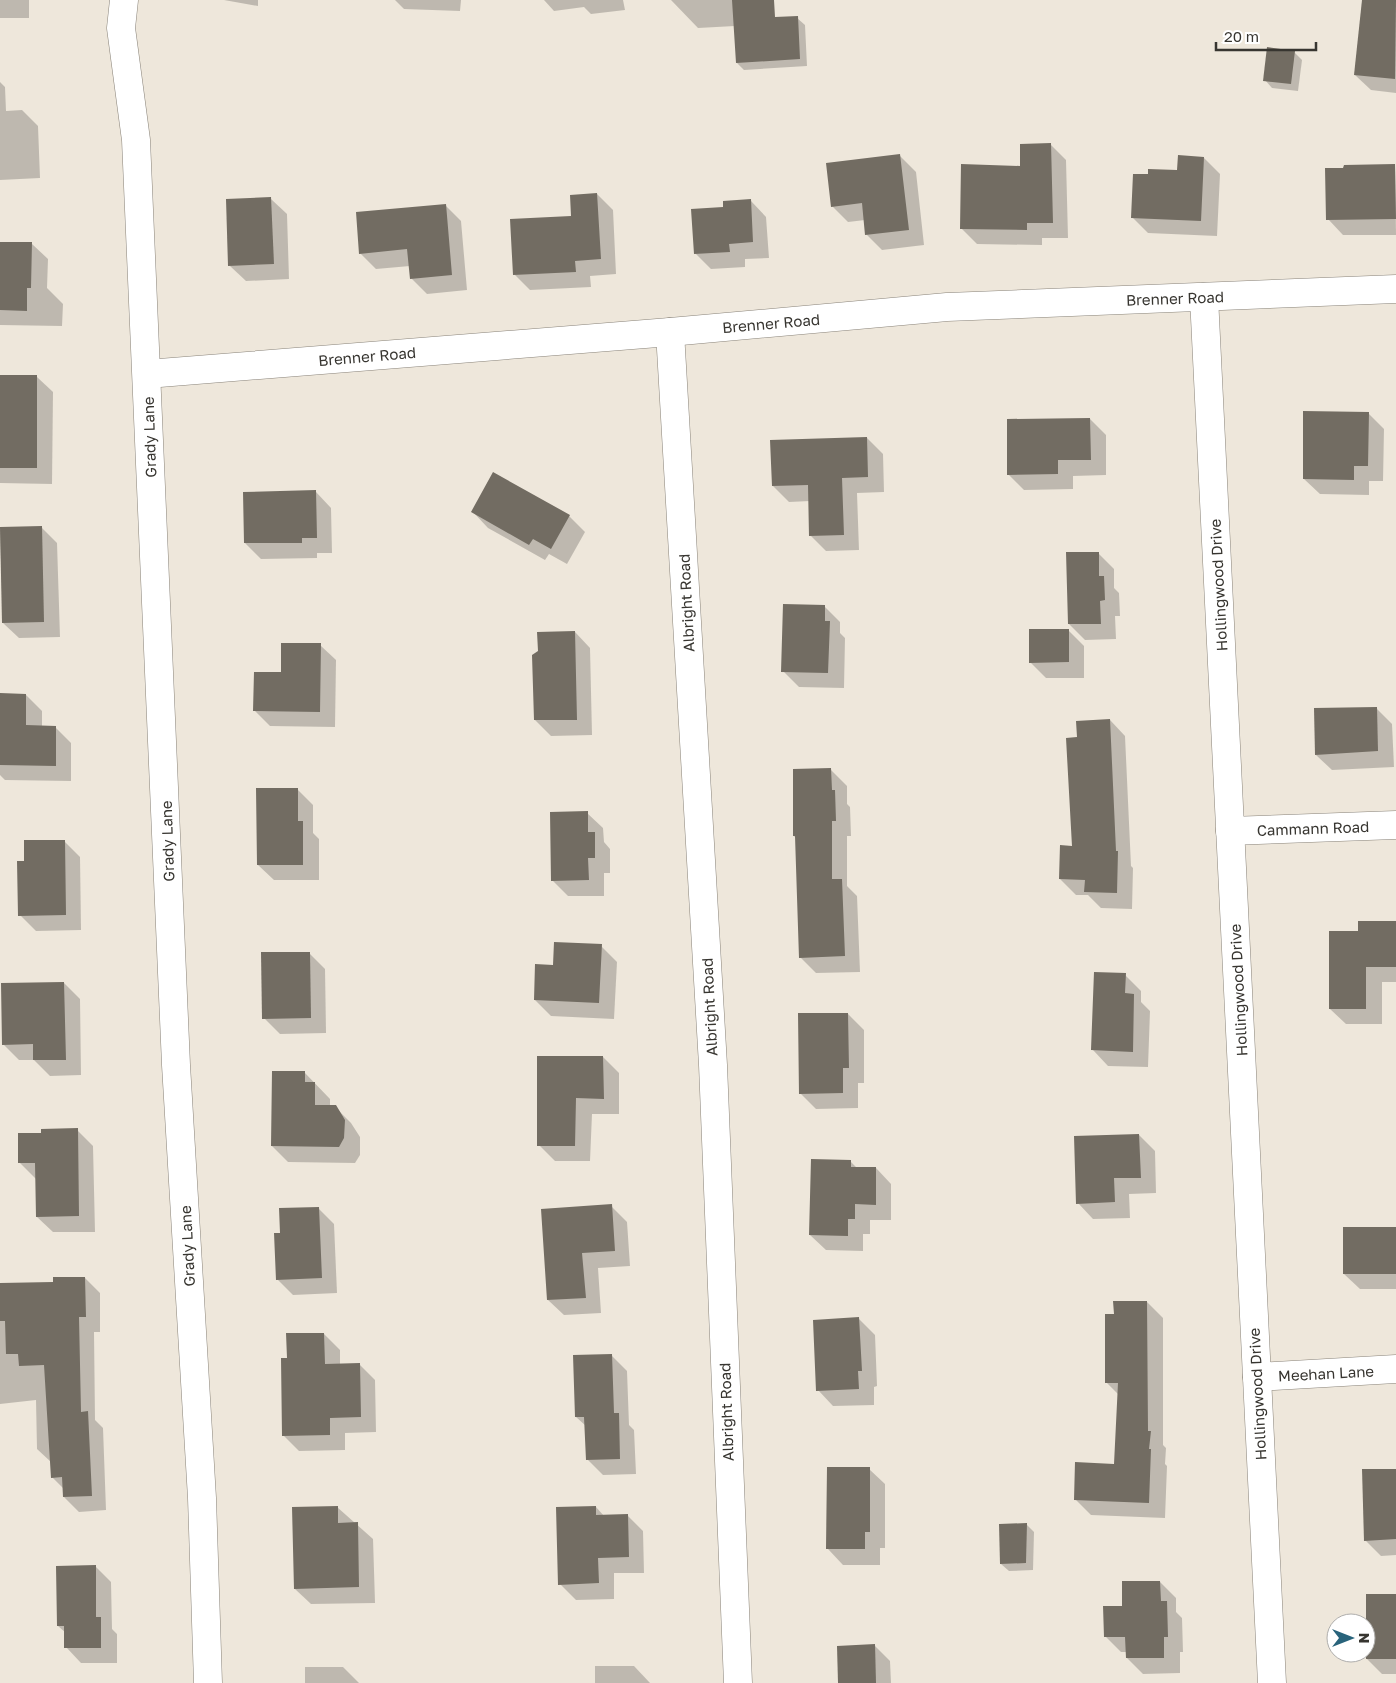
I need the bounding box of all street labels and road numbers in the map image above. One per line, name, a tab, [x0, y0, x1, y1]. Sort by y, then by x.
street label: Brenner Road	[1126, 287, 1224, 309]
street label: Brenner Road	[721, 310, 821, 336]
street label: Brenner Road	[317, 343, 417, 369]
street label: Grady Lane	[139, 396, 159, 478]
street label: Hollingwood Drive	[1206, 518, 1230, 652]
street label: Albright Road	[674, 553, 698, 653]
street label: Grady Lane	[157, 800, 177, 882]
street label: Cammann Road	[1256, 817, 1370, 839]
street label: Hollingwood Drive	[1226, 923, 1250, 1057]
street label: Albright Road	[697, 957, 721, 1057]
street label: Grady Lane	[176, 1205, 198, 1287]
street label: Hollingwood Drive	[1245, 1327, 1269, 1461]
street label: Meehan Lane	[1278, 1361, 1375, 1385]
street label: Albright Road	[715, 1362, 737, 1462]

